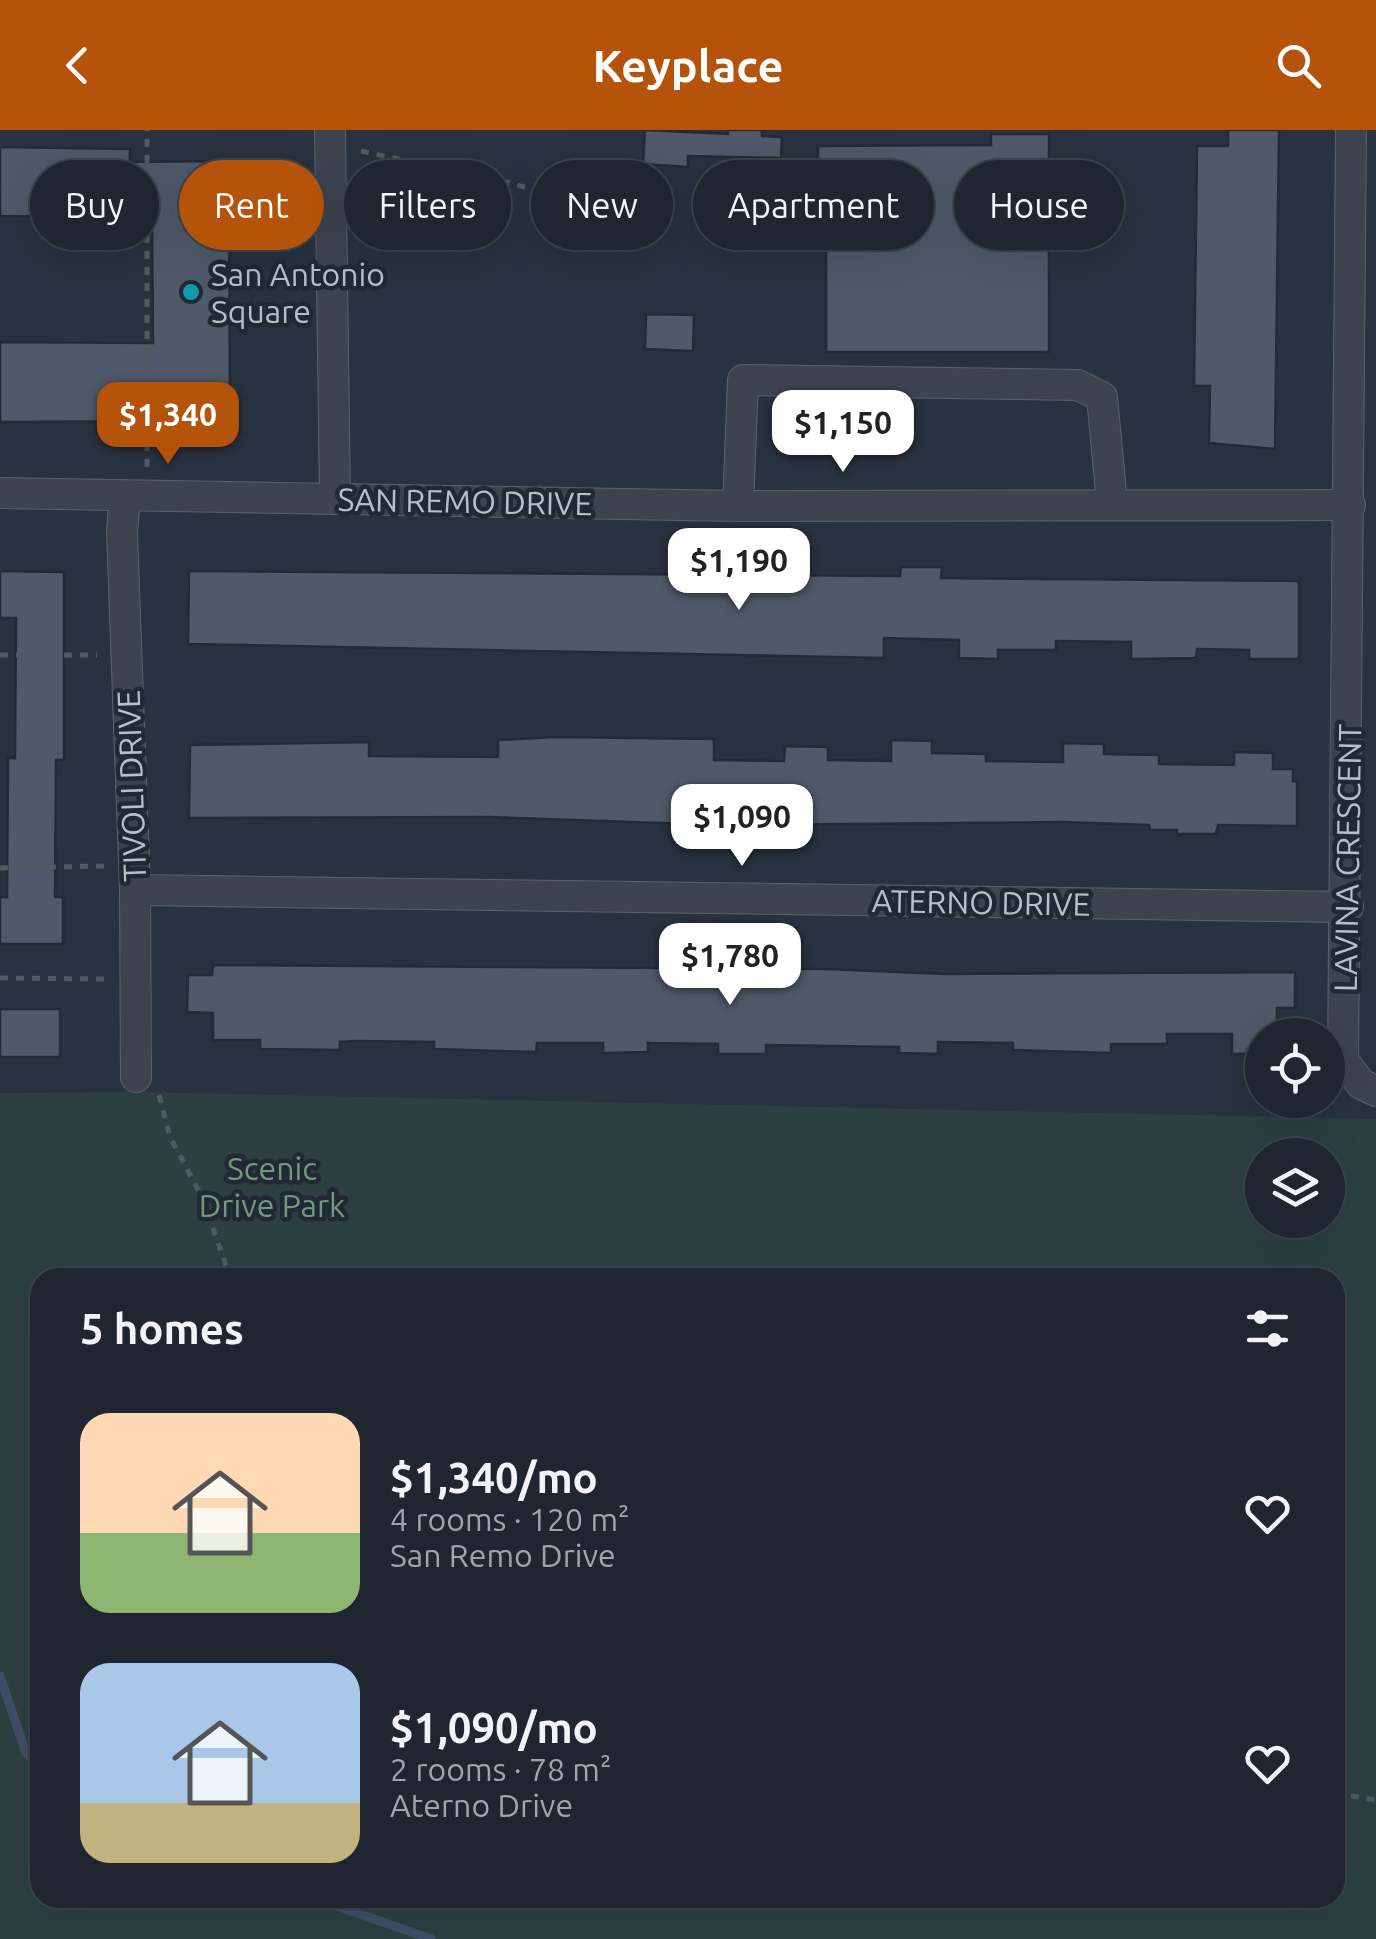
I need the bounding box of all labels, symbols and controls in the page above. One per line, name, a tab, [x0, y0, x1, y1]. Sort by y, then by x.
icon: back	[50, 38, 105, 93]
icon: search	[1271, 38, 1326, 93]
text: Keyplace	[593, 40, 783, 91]
chip: Buy	[30, 160, 159, 250]
chip: Rent	[179, 160, 324, 250]
chip: Filters	[344, 160, 511, 250]
chip: New	[531, 160, 673, 250]
chip: Apartment	[693, 160, 934, 250]
chip: House	[954, 160, 1124, 250]
place label: San Antonio Square	[211, 256, 385, 329]
marker: San Antonio Square	[180, 281, 202, 303]
pin: $1,340	[87, 382, 249, 467]
pin: $1,150	[762, 390, 924, 475]
text: $1,340	[119, 396, 217, 432]
text: $1,150	[794, 404, 892, 440]
street label: SAN REMO DRIVE	[337, 481, 593, 521]
pin: $1,190	[658, 528, 820, 613]
text: $1,190	[690, 542, 788, 578]
street label: TIVOLI DRIVE	[110, 690, 152, 882]
street label: LAVINA CRESCENT	[1327, 723, 1367, 992]
pin: $1,090	[661, 784, 823, 869]
text: $1,090	[693, 798, 791, 834]
street label: ATERNO DRIVE	[871, 882, 1091, 922]
pin: $1,780	[649, 923, 811, 1008]
text: $1,780	[681, 937, 779, 973]
map controls	[1245, 1018, 1345, 1238]
button: locate	[1245, 1018, 1345, 1118]
button: layers	[1245, 1138, 1345, 1238]
park label: Scenic Drive Park	[199, 1150, 345, 1223]
icon: filters	[1240, 1301, 1295, 1356]
text: 5 homes	[80, 1305, 244, 1352]
icon: home	[160, 1453, 280, 1573]
text: $1,340/mo	[390, 1454, 598, 1501]
icon: heart	[1240, 1486, 1295, 1541]
text: 4 rooms · 120 m²	[390, 1501, 630, 1537]
text: San Remo Drive	[390, 1537, 616, 1573]
icon: home	[160, 1703, 280, 1823]
text: $1,090/mo	[390, 1704, 598, 1751]
icon: heart	[1240, 1736, 1295, 1791]
text: 2 rooms · 78 m²	[390, 1751, 611, 1787]
text: Aterno Drive	[390, 1787, 573, 1823]

